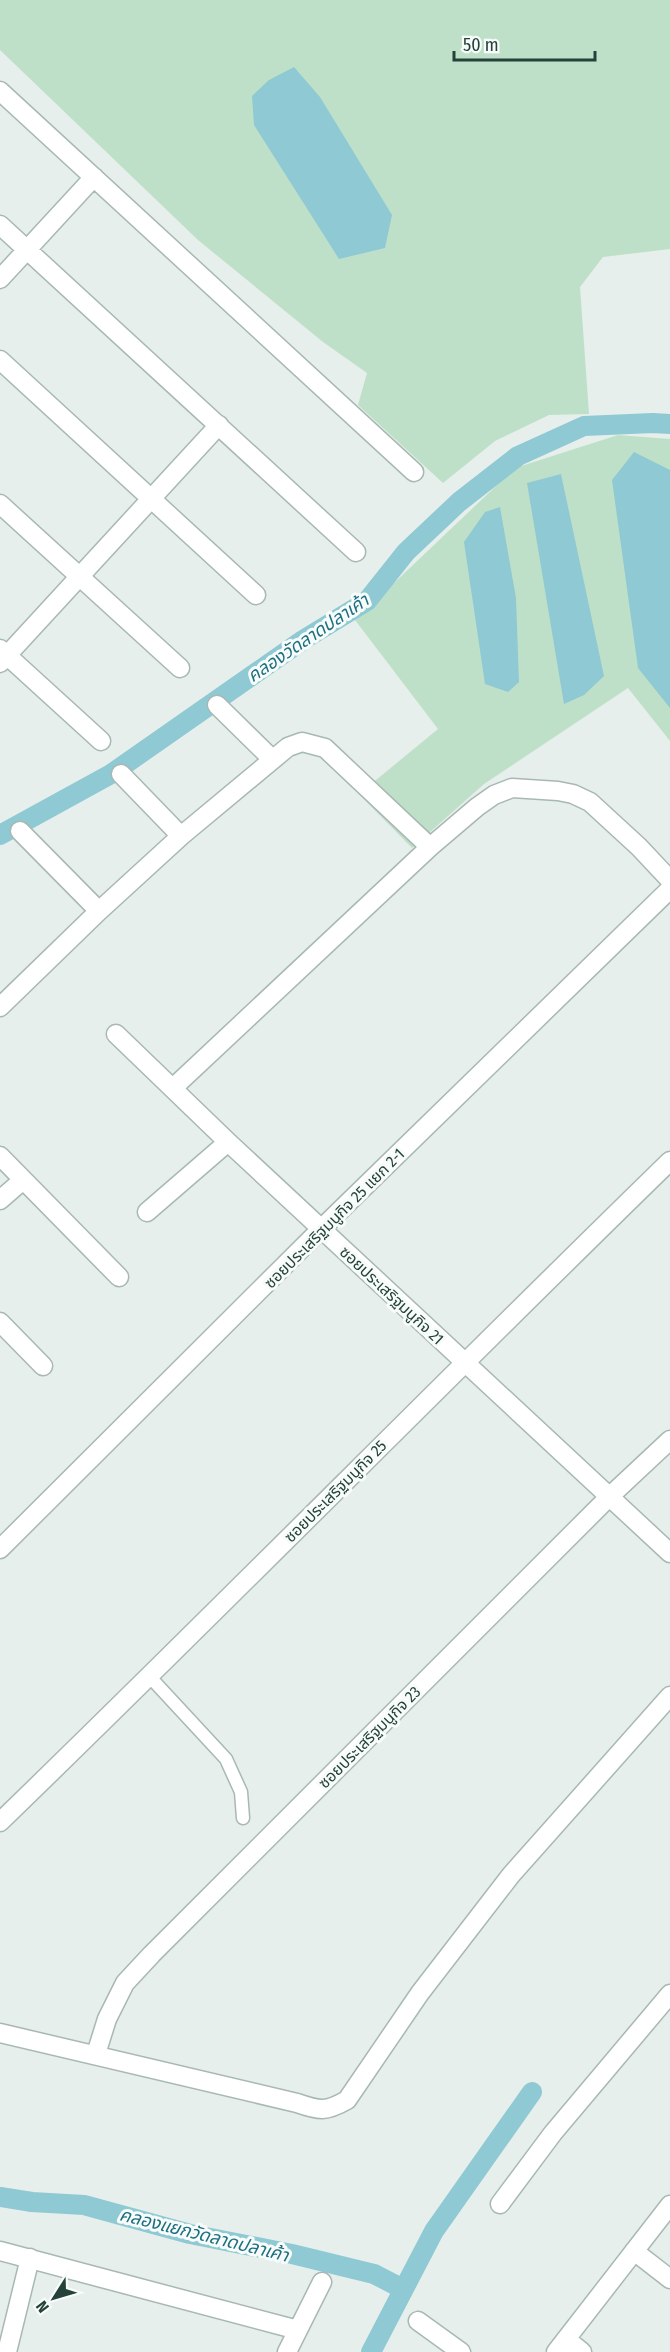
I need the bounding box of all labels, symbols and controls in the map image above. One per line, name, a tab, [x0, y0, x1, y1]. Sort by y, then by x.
scale bar	[454, 24, 595, 62]
text: 50 m	[463, 34, 499, 56]
water label: คลองวัดลาดปลาเค้า	[243, 589, 374, 687]
street label: ซอยประเสริฐมนูกิจ 25 แยก 2-1	[260, 1144, 408, 1292]
street label: ซอยประเสริฐมนูกิจ 21	[336, 1242, 448, 1348]
street label: ซอยประเสริฐมนูกิจ 25	[280, 1436, 390, 1546]
street label: ซอยประเสริฐมนูกิจ 23	[314, 1682, 424, 1792]
water label: คลองแยกวัดลาดปลาเค้า	[117, 2203, 291, 2267]
north arrow	[24, 2268, 84, 2328]
text: N	[32, 2297, 53, 2316]

